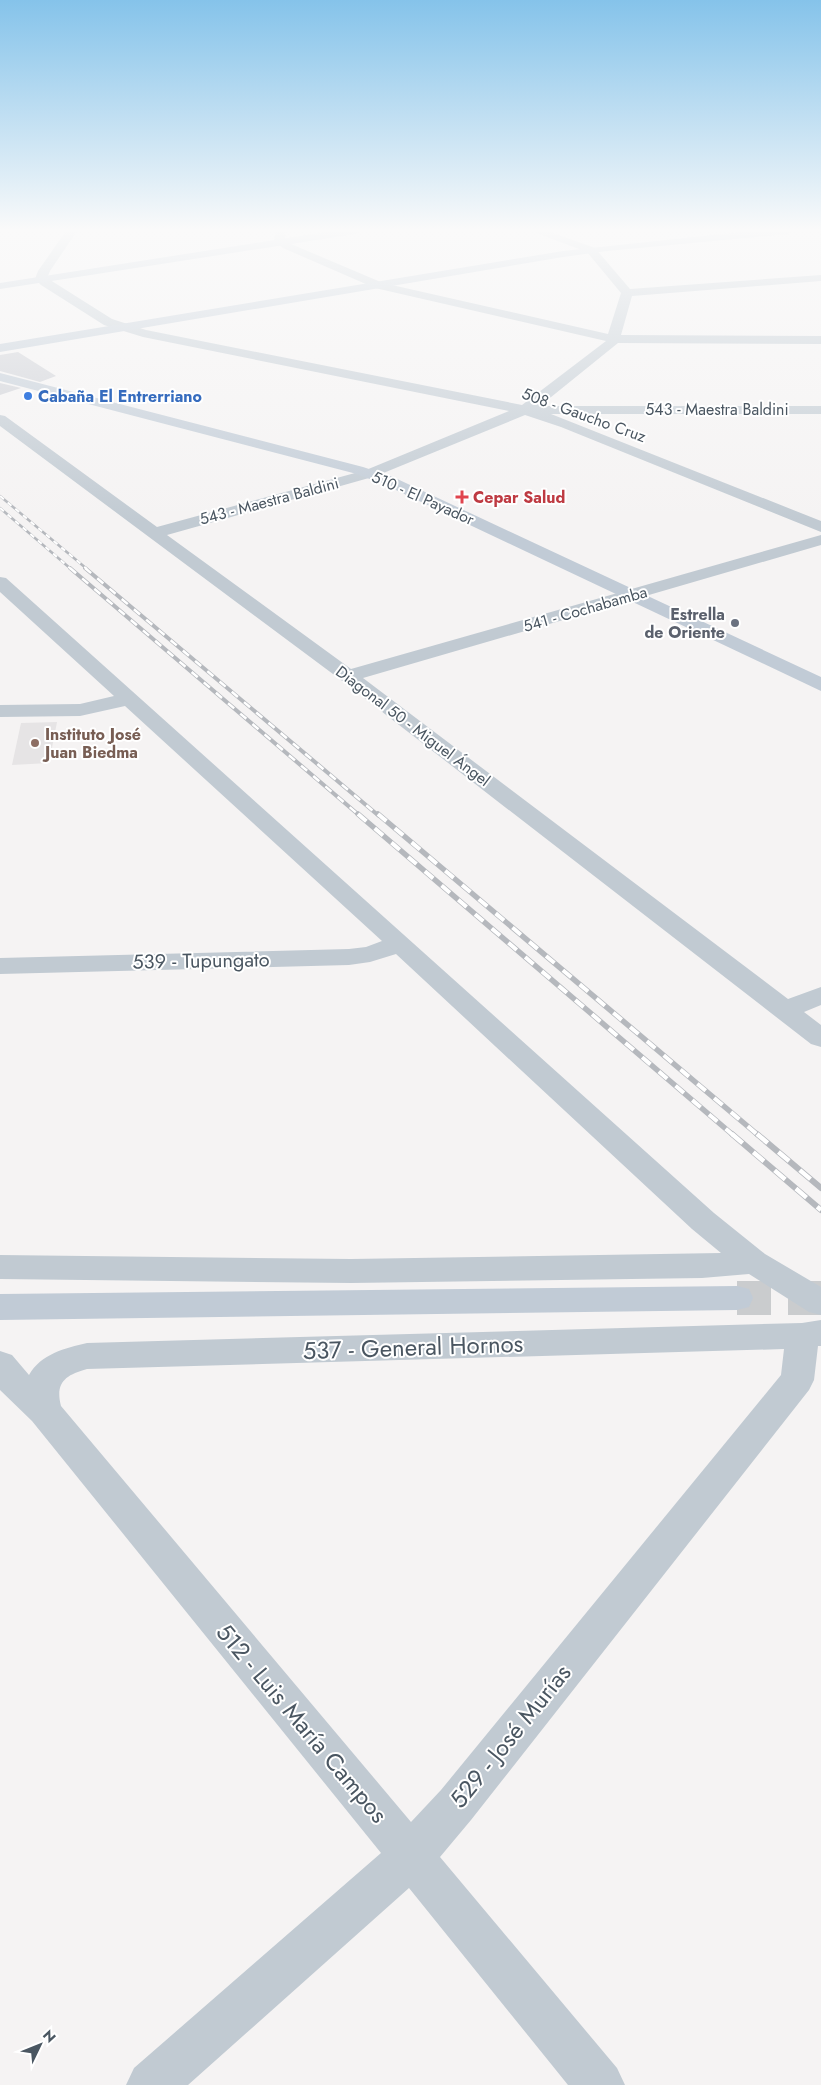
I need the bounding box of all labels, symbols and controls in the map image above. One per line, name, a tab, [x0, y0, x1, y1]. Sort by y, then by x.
street label: 508 - Gaucho Cruz	[519, 382, 650, 448]
place label: Cabaña El Entrerriano	[38, 385, 202, 408]
marker: Cabaña El Entrerriano	[22, 390, 34, 402]
street label: 543 - Maestra Baldini	[645, 398, 789, 421]
street label: 510 - El Payador	[368, 465, 478, 531]
street label: 543 - Maestra Baldini	[197, 471, 341, 531]
place label: Cepar Salud	[473, 486, 565, 509]
marker: Cepar Salud	[455, 490, 469, 504]
street label: 541 - Cochabamba	[520, 580, 650, 638]
place label: Estrella de Oriente	[644, 603, 725, 644]
marker: Estrella de Oriente	[729, 617, 741, 629]
street label: Diagonal 50 - Miguel Ángel	[331, 660, 495, 792]
place label: Instituto José Juan Biedma	[42, 723, 141, 764]
marker: Instituto José Juan Biedma	[29, 737, 41, 749]
street label: 539 - Tupungato	[132, 945, 270, 977]
street label: 537 - General Hornos	[302, 1326, 524, 1368]
street label: 512 - Luis María Campos	[208, 1616, 396, 1830]
street label: 529 - José Murías	[441, 1656, 579, 1816]
north arrow	[15, 2020, 65, 2070]
text: N	[38, 2025, 61, 2047]

